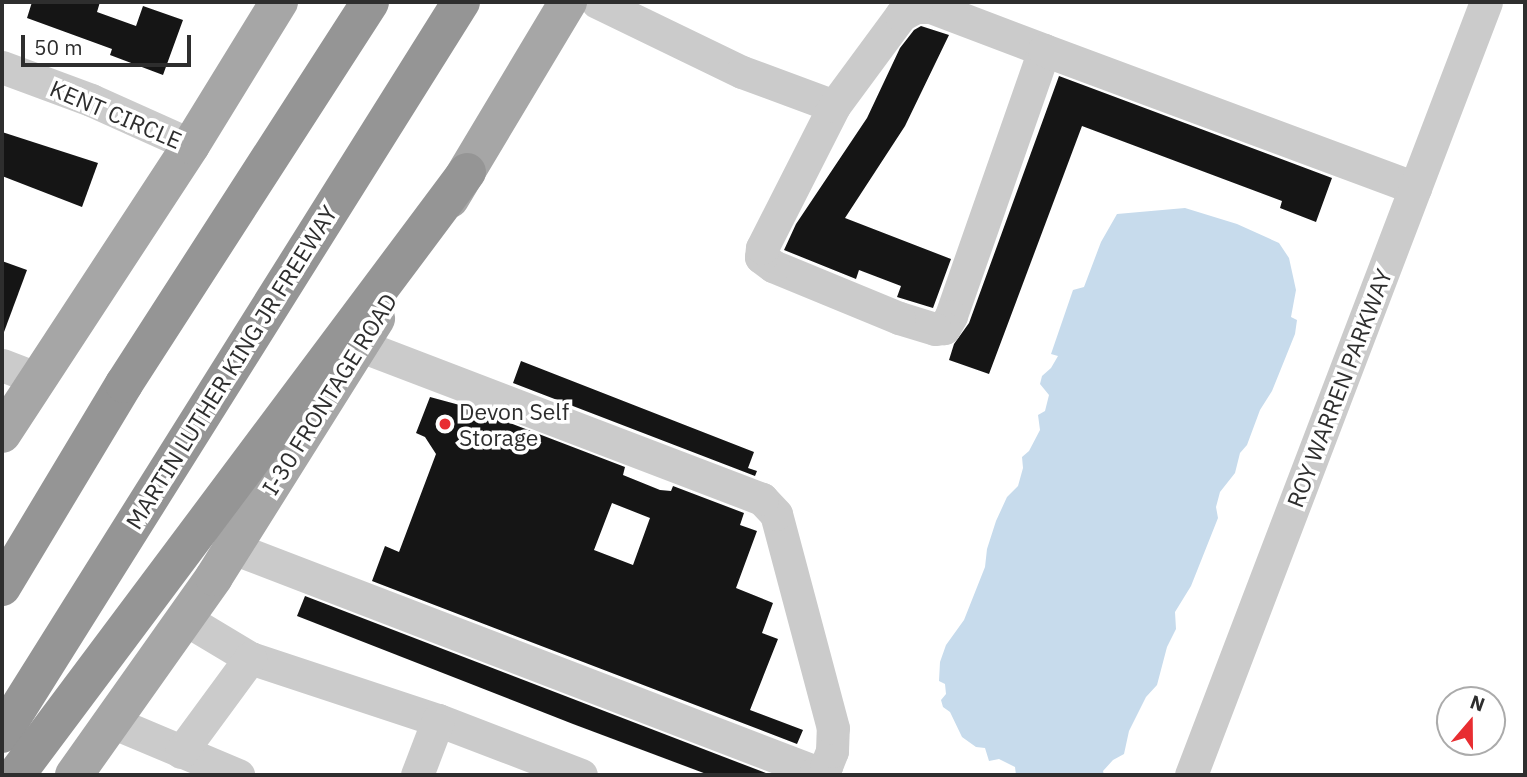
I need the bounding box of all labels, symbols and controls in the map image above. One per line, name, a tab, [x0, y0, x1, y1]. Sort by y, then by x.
scale bar	[24, 21, 194, 65]
text: 50 m	[34, 33, 83, 61]
street label: KENT CIRCLE	[46, 74, 186, 154]
street label: MARTIN LUTHER KING JR FREEWAY	[120, 200, 342, 534]
street label: ROY WARREN PARKWAY	[1281, 265, 1397, 511]
street label: I-30 FRONTAGE ROAD	[256, 288, 402, 500]
place label: Devon Self Storage	[459, 397, 569, 451]
marker: Devon Self Storage	[437, 416, 453, 432]
north arrow	[1436, 686, 1506, 756]
text: N	[1467, 690, 1488, 717]

